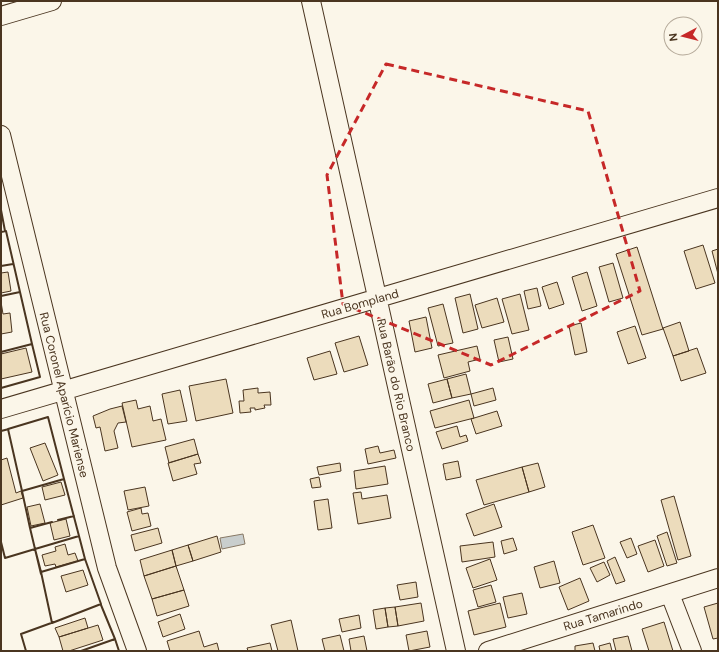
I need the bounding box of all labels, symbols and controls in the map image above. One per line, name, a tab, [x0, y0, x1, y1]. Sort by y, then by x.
north arrow	[663, 16, 703, 56]
text: N	[666, 32, 681, 42]
street label: Rua Bompland	[319, 285, 401, 323]
street label: Rua Coronel Aparício Mariense	[36, 311, 92, 480]
street label: Rua Barão do Rio Branco	[373, 317, 419, 453]
street label: Rua Tamarindo	[561, 595, 645, 635]

